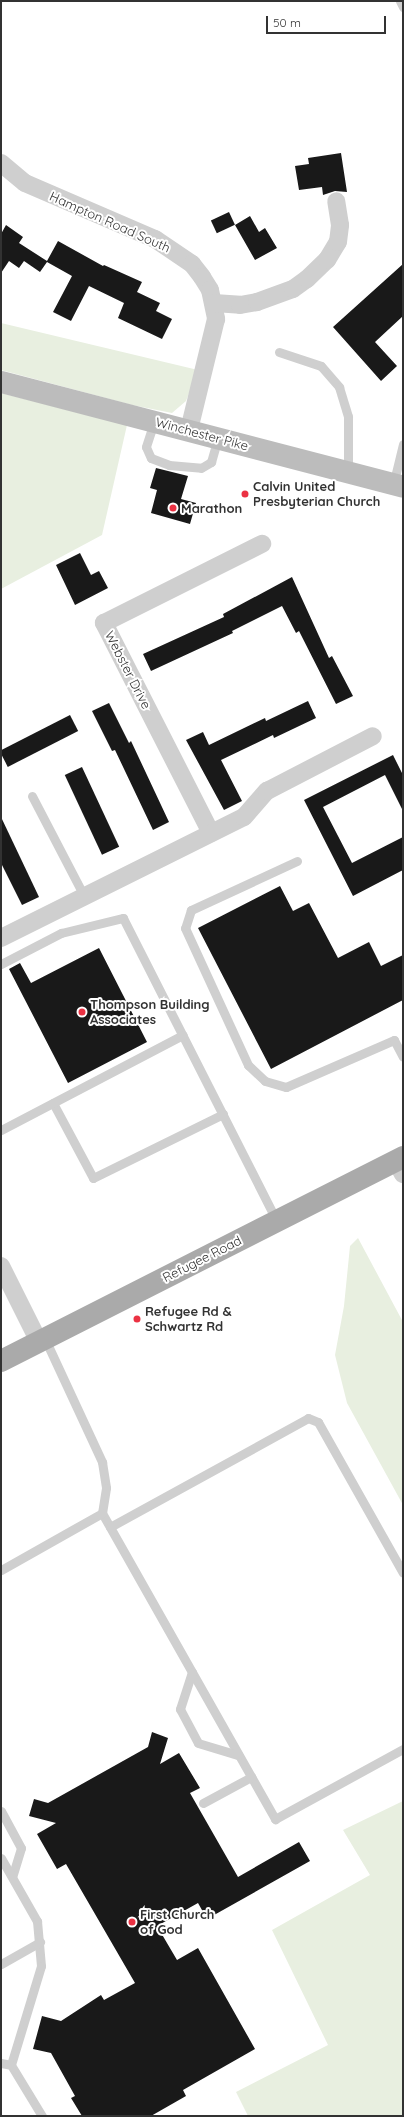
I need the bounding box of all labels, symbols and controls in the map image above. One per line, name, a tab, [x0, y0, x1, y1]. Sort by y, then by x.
scale bar	[268, 8, 388, 34]
text: 50 m	[273, 15, 301, 30]
street label: Hampton Road South	[47, 188, 173, 256]
street label: Winchester Pike	[154, 414, 250, 454]
place label: Calvin United Presbyterian Church	[253, 479, 380, 510]
marker: Calvin United Presbyterian Church	[240, 489, 250, 499]
place label: Marathon	[181, 500, 242, 516]
marker: Marathon	[168, 503, 178, 513]
street label: Webster Drive	[102, 628, 154, 712]
place label: Thompson Building Associates	[90, 997, 210, 1028]
marker: Thompson Building Associates	[77, 1007, 87, 1017]
street label: Refugee Road	[160, 1232, 244, 1286]
place label: Refugee Rd & Schwartz Rd	[145, 1304, 232, 1335]
marker: Refugee Rd & Schwartz Rd	[132, 1314, 142, 1324]
place label: First Church of God	[140, 1907, 214, 1938]
marker: First Church of God	[127, 1917, 137, 1927]

